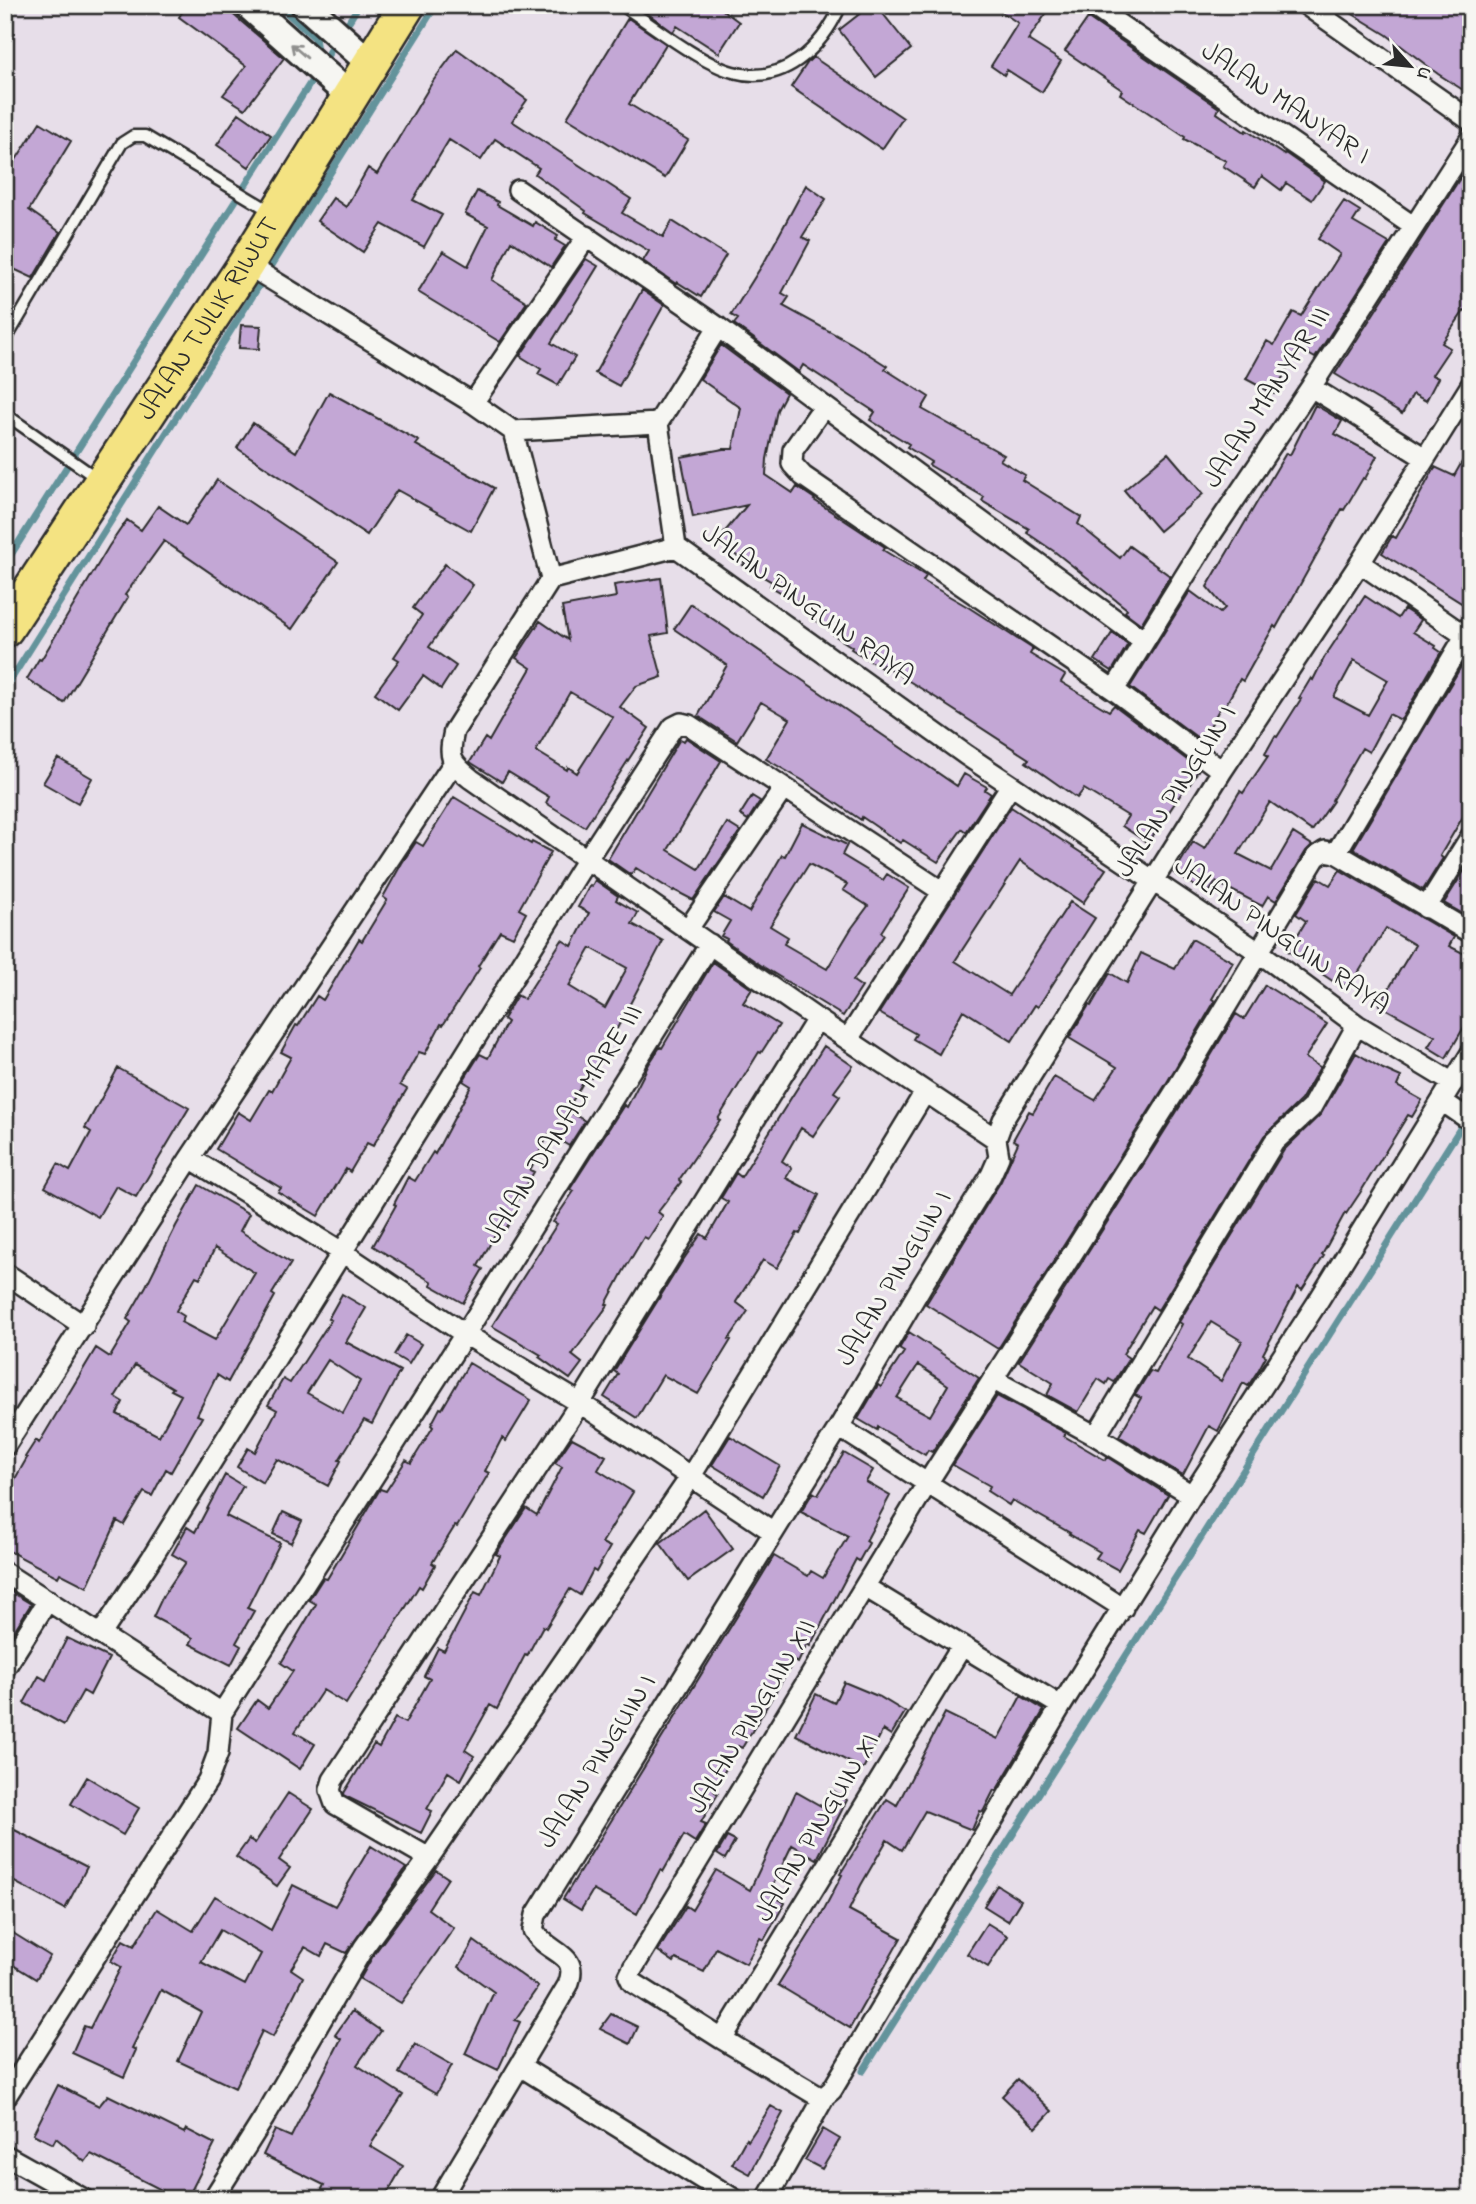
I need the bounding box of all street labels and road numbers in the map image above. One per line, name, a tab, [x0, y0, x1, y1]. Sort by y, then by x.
street label: JALAN MANYAR I	[1192, 32, 1378, 176]
street label: JALAN TJILIK RIWUT	[127, 209, 291, 429]
street label: JALAN MANYAR III	[1194, 299, 1342, 497]
street label: JALAN PINGUIN RAYA	[692, 514, 922, 698]
street label: JALAN PINGUIN I	[1106, 697, 1248, 887]
street label: JALAN PINGUIN RAYA	[1165, 847, 1397, 1027]
street label: JALAN DANAU MARE III	[473, 997, 655, 1253]
street label: JALAN PINGUIN I	[826, 1183, 964, 1375]
street label: JALAN PINGUIN XII	[678, 1612, 828, 1822]
street label: JALAN PINGUIN I	[528, 1667, 668, 1857]
street label: JALAN PINGUIN XI	[745, 1725, 891, 1931]

